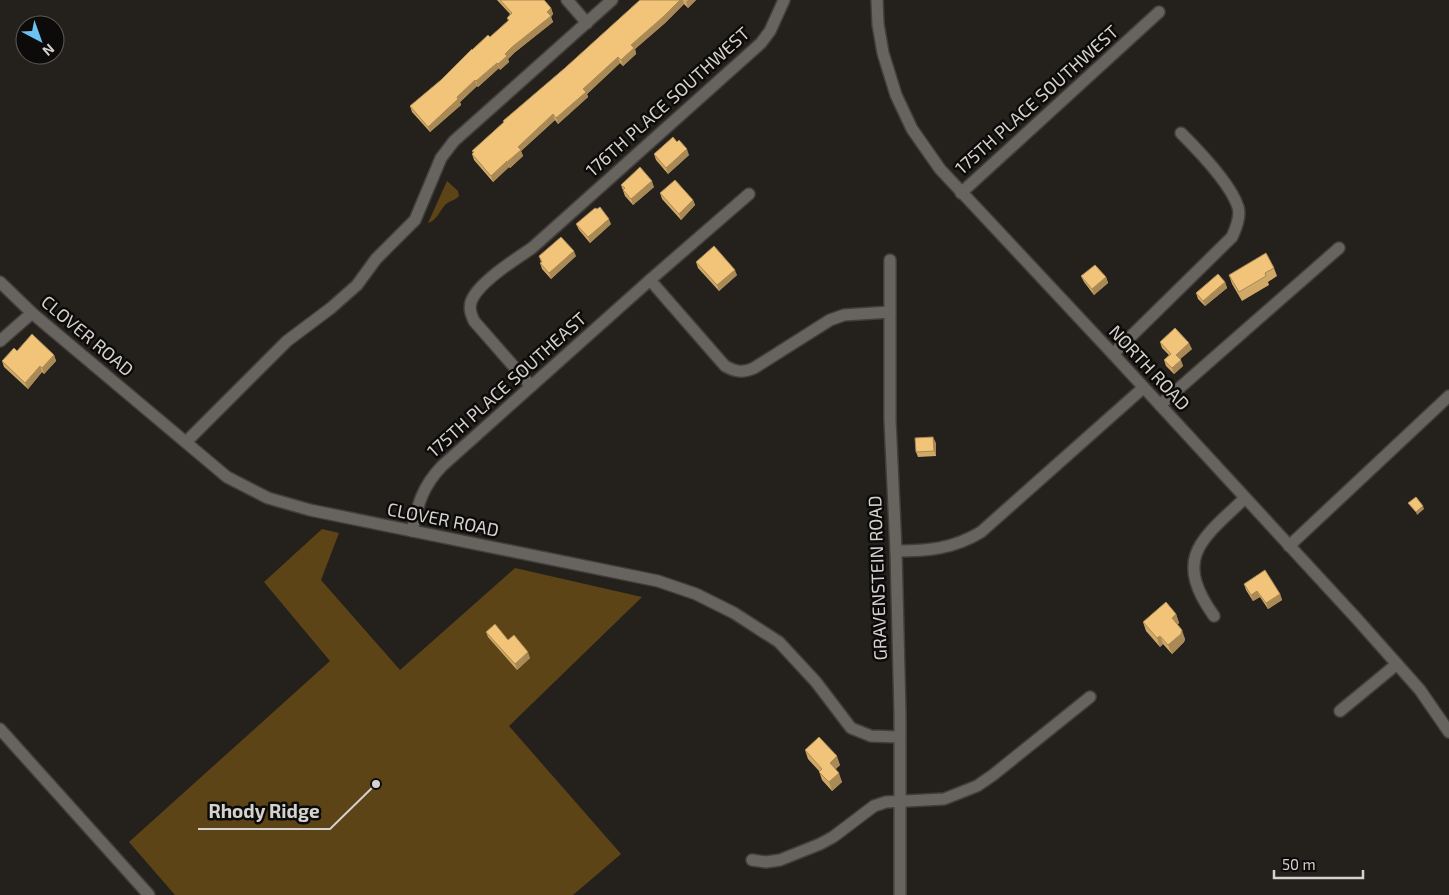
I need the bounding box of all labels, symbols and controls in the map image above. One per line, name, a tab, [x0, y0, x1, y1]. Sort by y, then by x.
north arrow	[15, 15, 65, 65]
street label: 175TH PLACE SOUTHWEST	[950, 20, 1123, 178]
street label: 176TH PLACE SOUTHWEST	[581, 22, 754, 181]
text: N	[39, 40, 58, 60]
street label: CLOVER ROAD	[37, 290, 138, 380]
street label: 175TH PLACE SOUTHEAST	[422, 307, 591, 461]
street label: NORTH ROAD	[1105, 320, 1195, 414]
street label: GRAVENSTEIN ROAD	[863, 495, 891, 661]
street label: CLOVER ROAD	[385, 497, 501, 541]
callout: Rhody Ridge	[198, 795, 330, 829]
text: Rhody Ridge	[208, 799, 320, 823]
scale bar	[1274, 848, 1363, 880]
text: 50 m	[1282, 855, 1316, 873]

